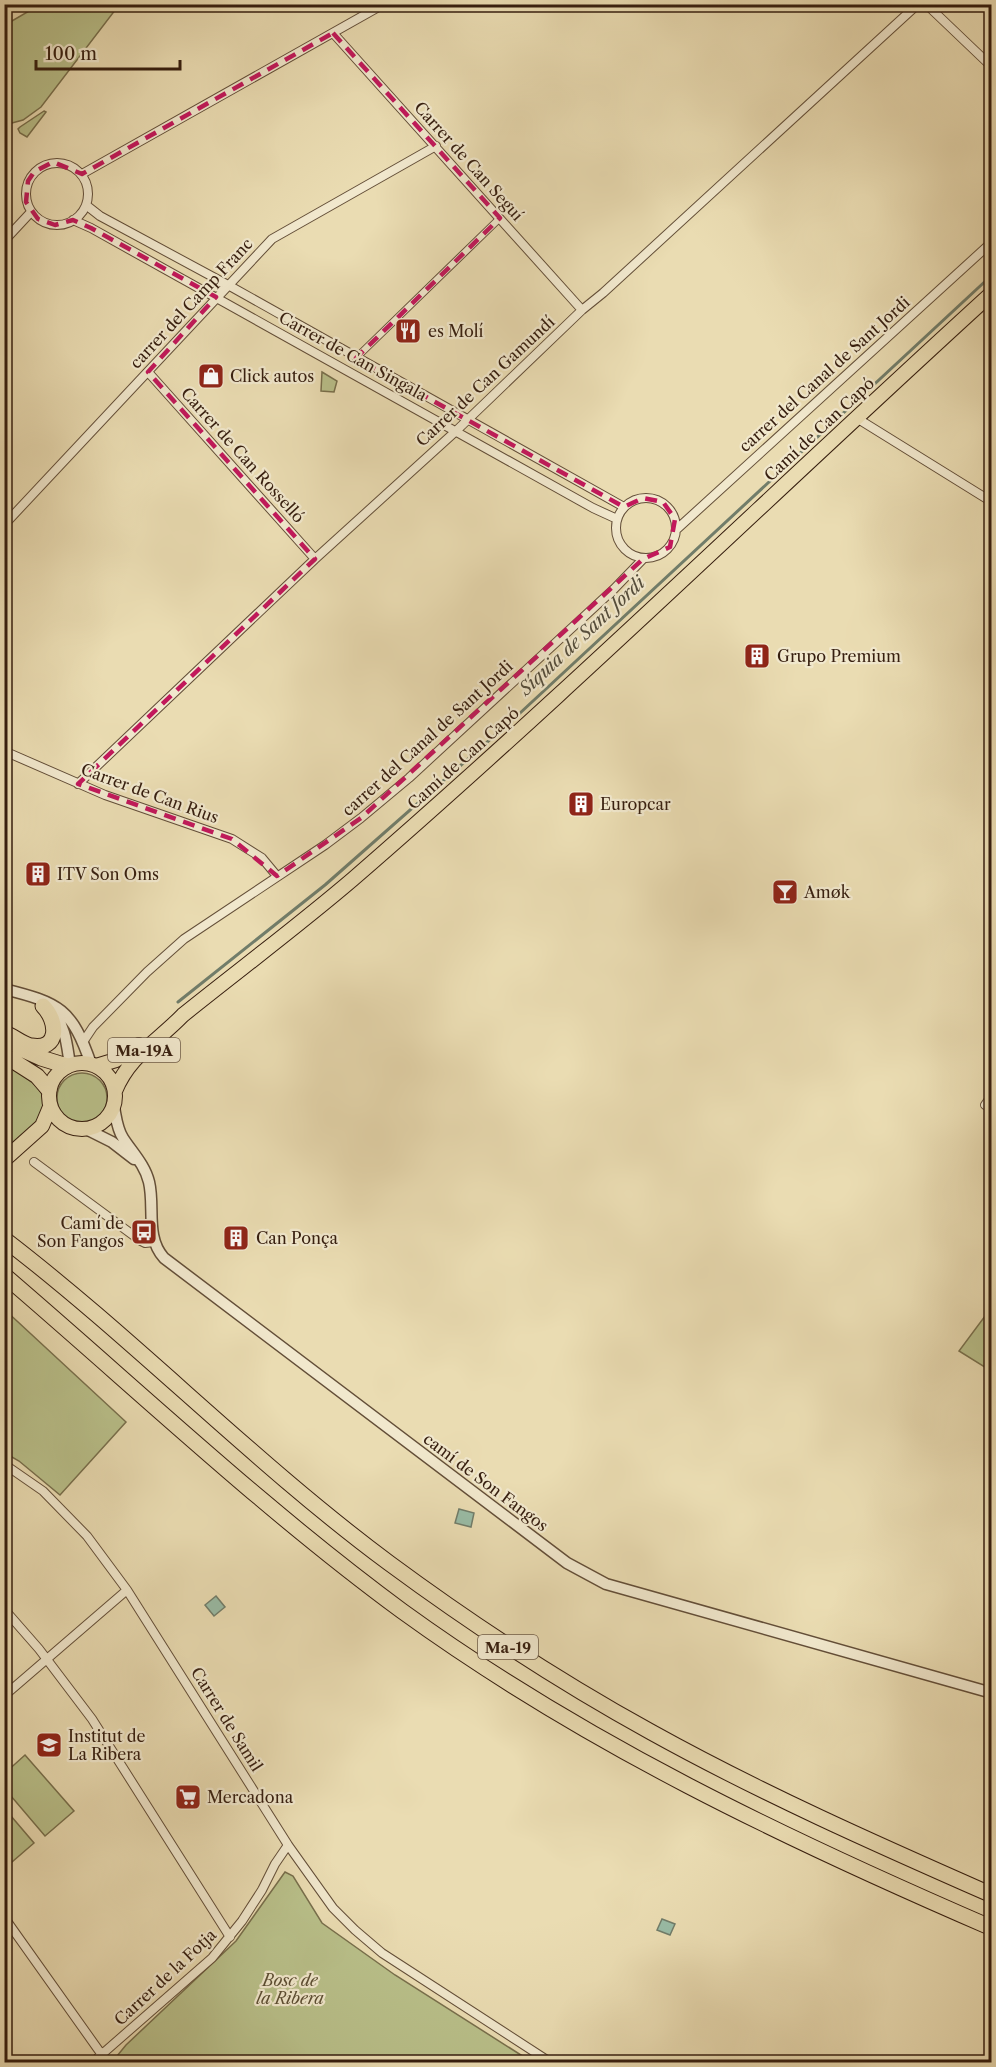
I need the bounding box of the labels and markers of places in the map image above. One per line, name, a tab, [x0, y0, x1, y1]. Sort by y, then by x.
restaurant icon: es Molí	[393, 316, 423, 346]
place label: es Molí	[428, 321, 484, 341]
shop icon: Click autos	[196, 361, 226, 391]
place label: Click autos	[230, 366, 314, 386]
building icon: Grupo Premium	[742, 641, 772, 671]
place label: Grupo Premium	[777, 646, 901, 666]
building icon: Europcar	[566, 789, 596, 819]
place label: Europcar	[600, 794, 671, 814]
building icon: ITV Son Oms	[23, 859, 53, 889]
place label: ITV Son Oms	[57, 864, 159, 884]
bar icon: Amøk	[770, 877, 800, 907]
place label: Amøk	[803, 882, 851, 902]
place label: Camí de Son Fangos	[37, 1213, 124, 1251]
bus stop icon: Camí de Son Fangos	[129, 1217, 159, 1247]
building icon: Can Ponça	[221, 1223, 251, 1253]
place label: Can Ponça	[256, 1228, 339, 1248]
place label: Institut de La Ribera	[68, 1726, 146, 1764]
school or university icon: Institut de La Ribera	[34, 1730, 64, 1760]
supermarket icon: Mercadona	[173, 1782, 203, 1812]
place label: Mercadona	[207, 1787, 294, 1807]

